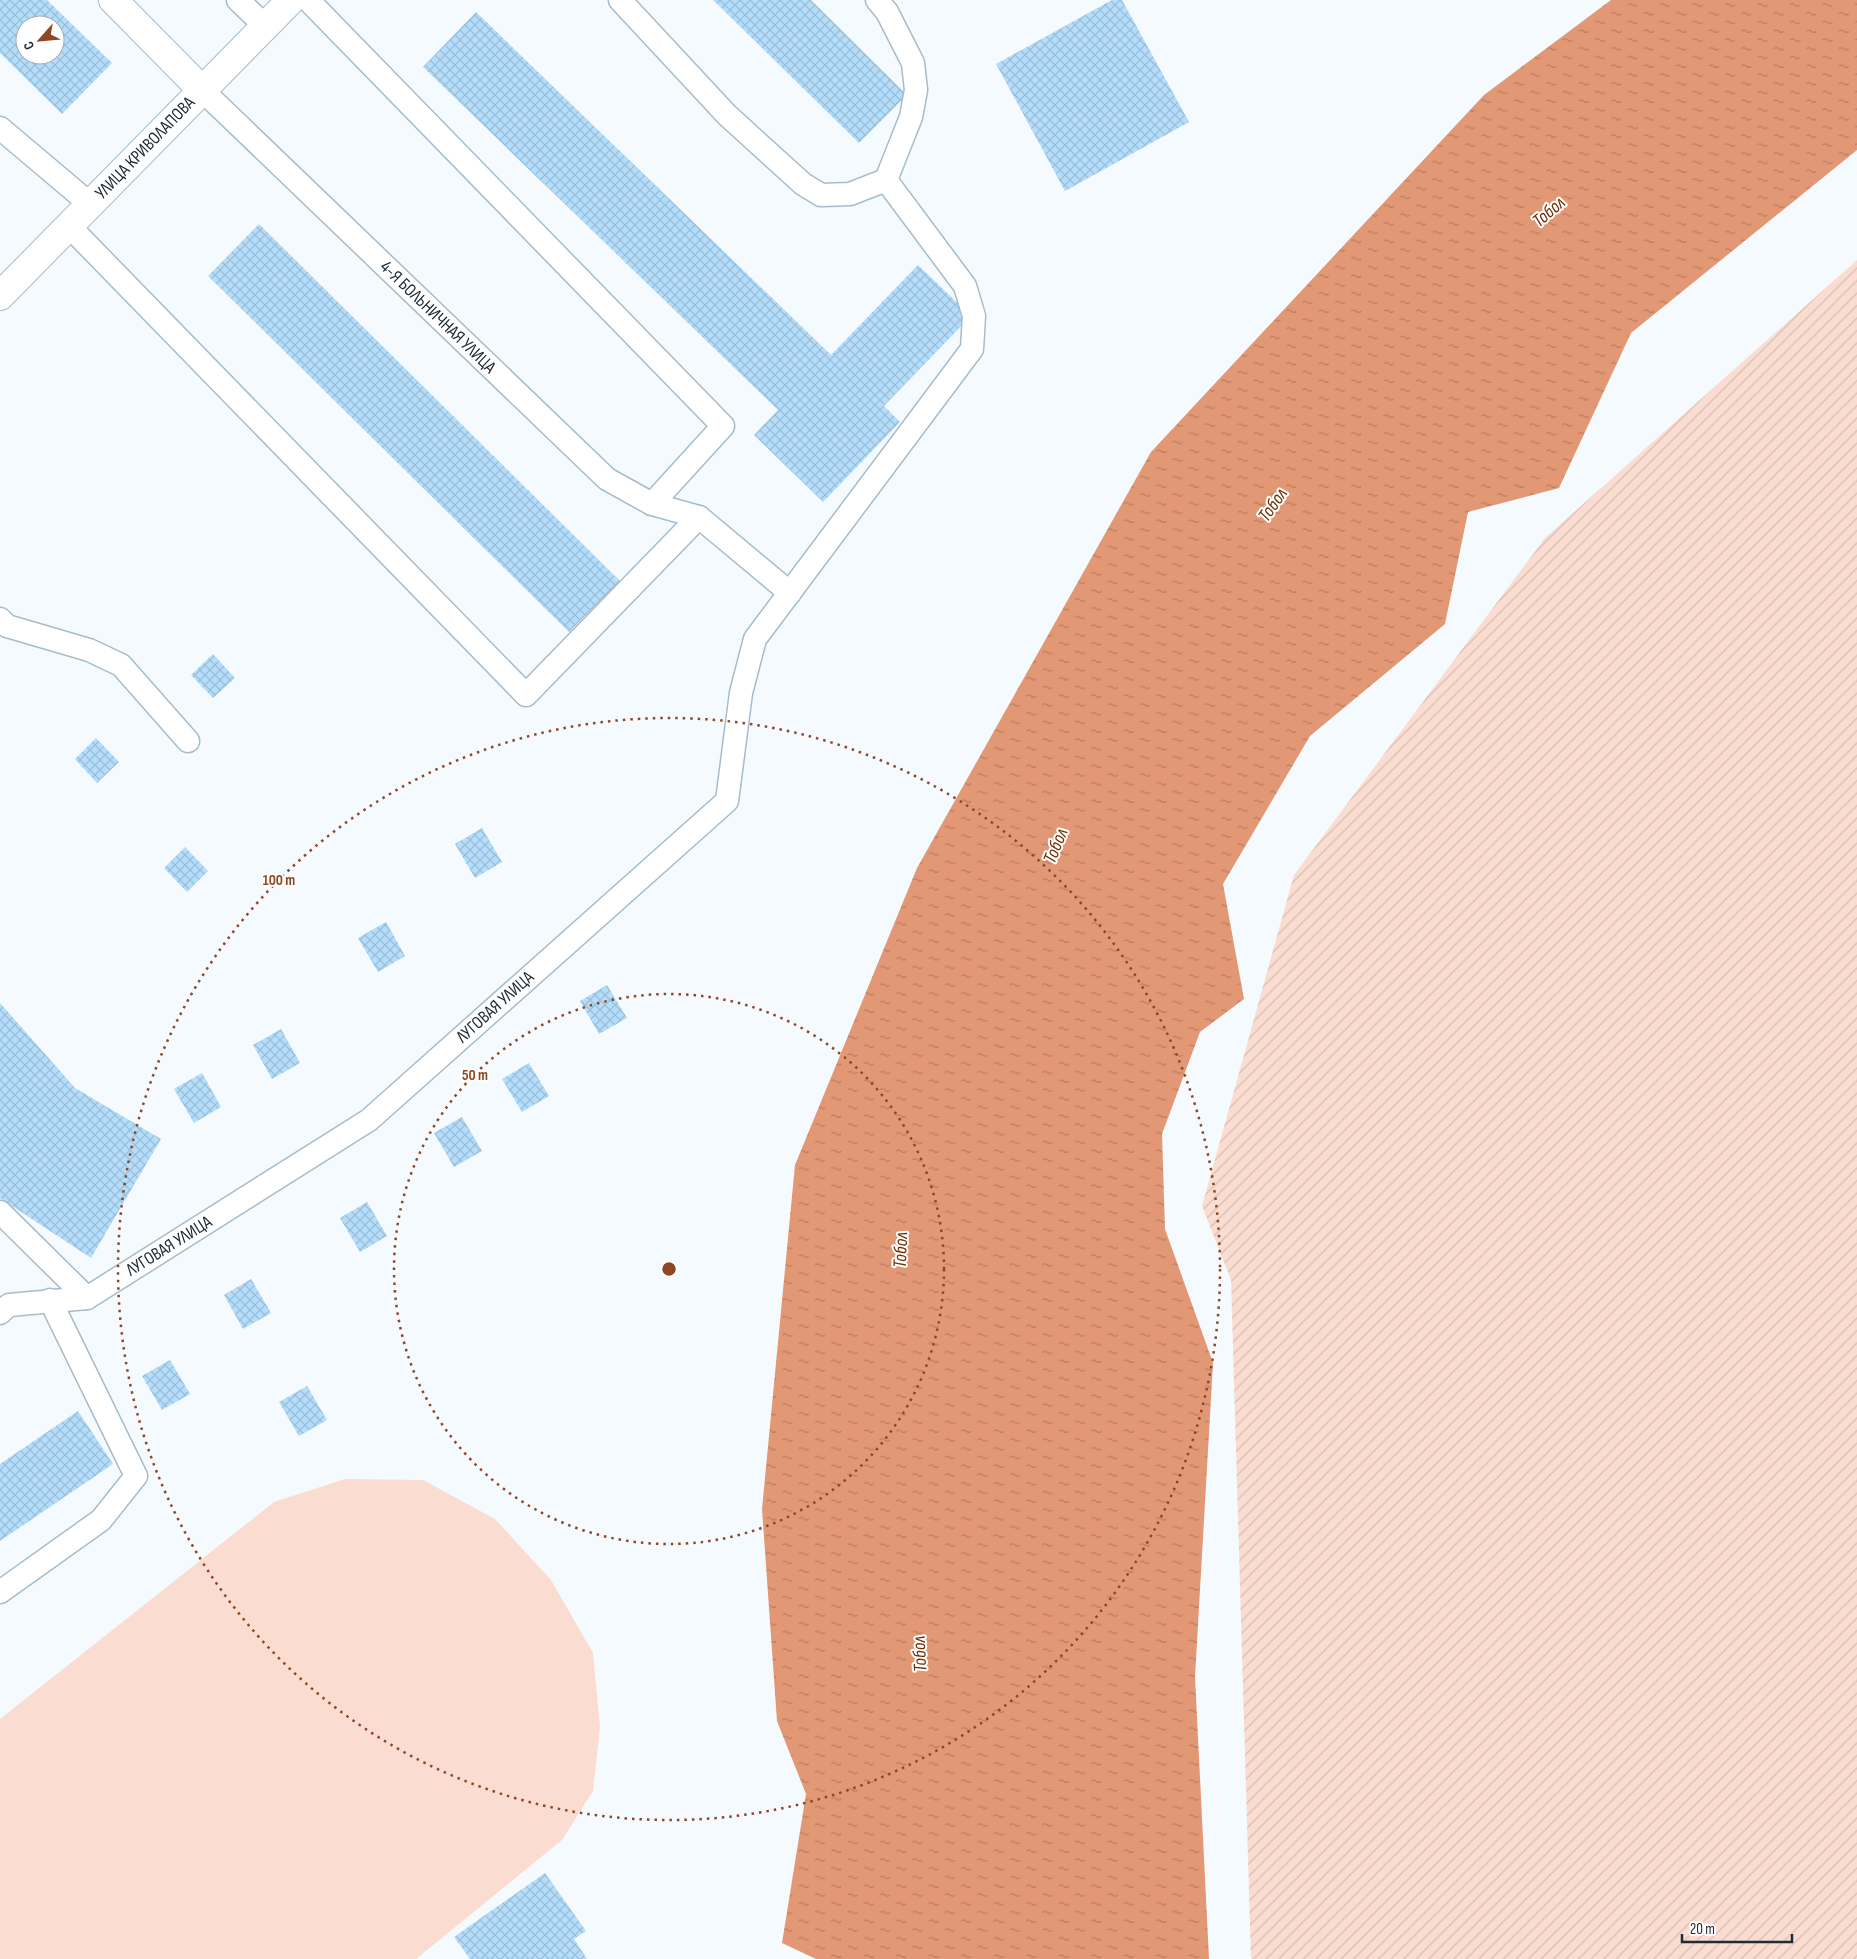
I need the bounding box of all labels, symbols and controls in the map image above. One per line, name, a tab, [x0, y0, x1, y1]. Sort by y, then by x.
north arrow	[15, 15, 65, 65]
text: С	[20, 39, 38, 53]
street label: УЛИЦА КРИВОЛАПОВА	[91, 92, 199, 204]
water label: Тобол	[1528, 192, 1570, 232]
street label: 4-Я БОЛЬНИЧНАЯ УЛИЦА	[376, 256, 500, 378]
water label: Тобол	[1253, 484, 1293, 526]
water label: Тобол	[1039, 825, 1073, 867]
text: 100 m	[263, 871, 295, 890]
street label: ЛУГОВАЯ УЛИЦА	[451, 967, 538, 1048]
text: 50 m	[462, 1066, 488, 1085]
street label: ЛУГОВАЯ УЛИЦА	[122, 1211, 216, 1281]
water label: Тобол	[889, 1232, 913, 1268]
centre of rings	[660, 1260, 678, 1278]
water label: Тобол	[908, 1635, 932, 1673]
scale bar	[1682, 1912, 1792, 1944]
text: 20 m	[1690, 1920, 1715, 1939]

